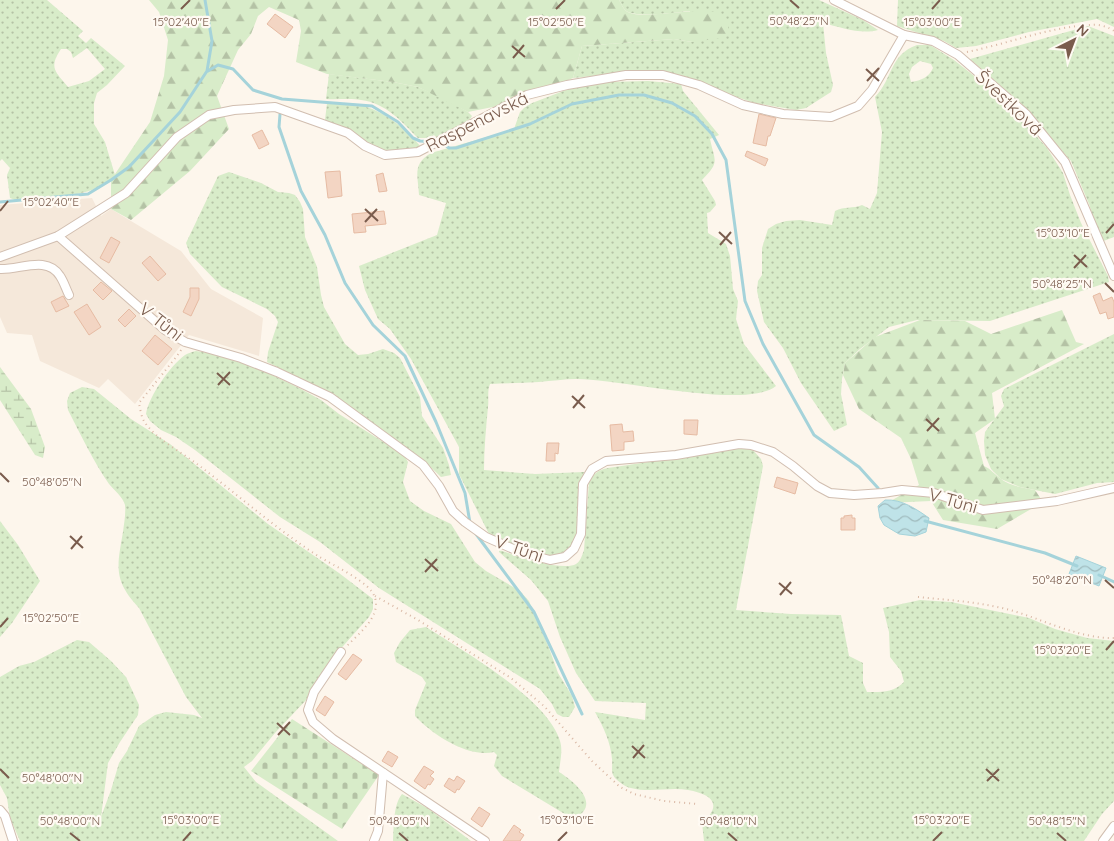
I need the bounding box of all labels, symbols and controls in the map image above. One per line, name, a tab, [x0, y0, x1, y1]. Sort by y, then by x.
text: 50°48'25"N	[769, 13, 829, 28]
text: 15°02'40"E	[153, 14, 209, 29]
text: 15°02'50"E	[528, 14, 584, 29]
text: 15°03'00"E	[904, 14, 960, 29]
north arrow	[1049, 15, 1099, 65]
text: N	[1073, 20, 1093, 40]
street label: Švestková	[971, 65, 1048, 140]
street label: Raspenavská	[422, 86, 532, 157]
text: 15°02'40"E	[23, 194, 79, 209]
text: 15°03'10"E	[1036, 225, 1090, 240]
text: 50°48'25"N	[1032, 276, 1092, 291]
street label: V Tůni	[134, 297, 188, 346]
text: 50°48'05"N	[22, 474, 82, 489]
street label: V Tůni	[926, 483, 980, 518]
street label: V Tůni	[492, 529, 547, 568]
text: 50°48'20"N	[1032, 572, 1092, 587]
text: 15°02'50"E	[23, 610, 79, 625]
text: 15°03'20"E	[1035, 642, 1091, 657]
text: 50°48'00"N	[22, 770, 82, 785]
text: 15°03'00"E	[163, 812, 219, 827]
text: 15°03'10"E	[540, 812, 594, 827]
text: 15°03'20"E	[914, 812, 970, 827]
text: 50°48'00"N	[40, 813, 100, 828]
text: 50°48'05"N	[369, 813, 429, 828]
text: 50°48'10"N	[699, 813, 757, 828]
text: 50°48'15"N	[1028, 813, 1086, 828]

